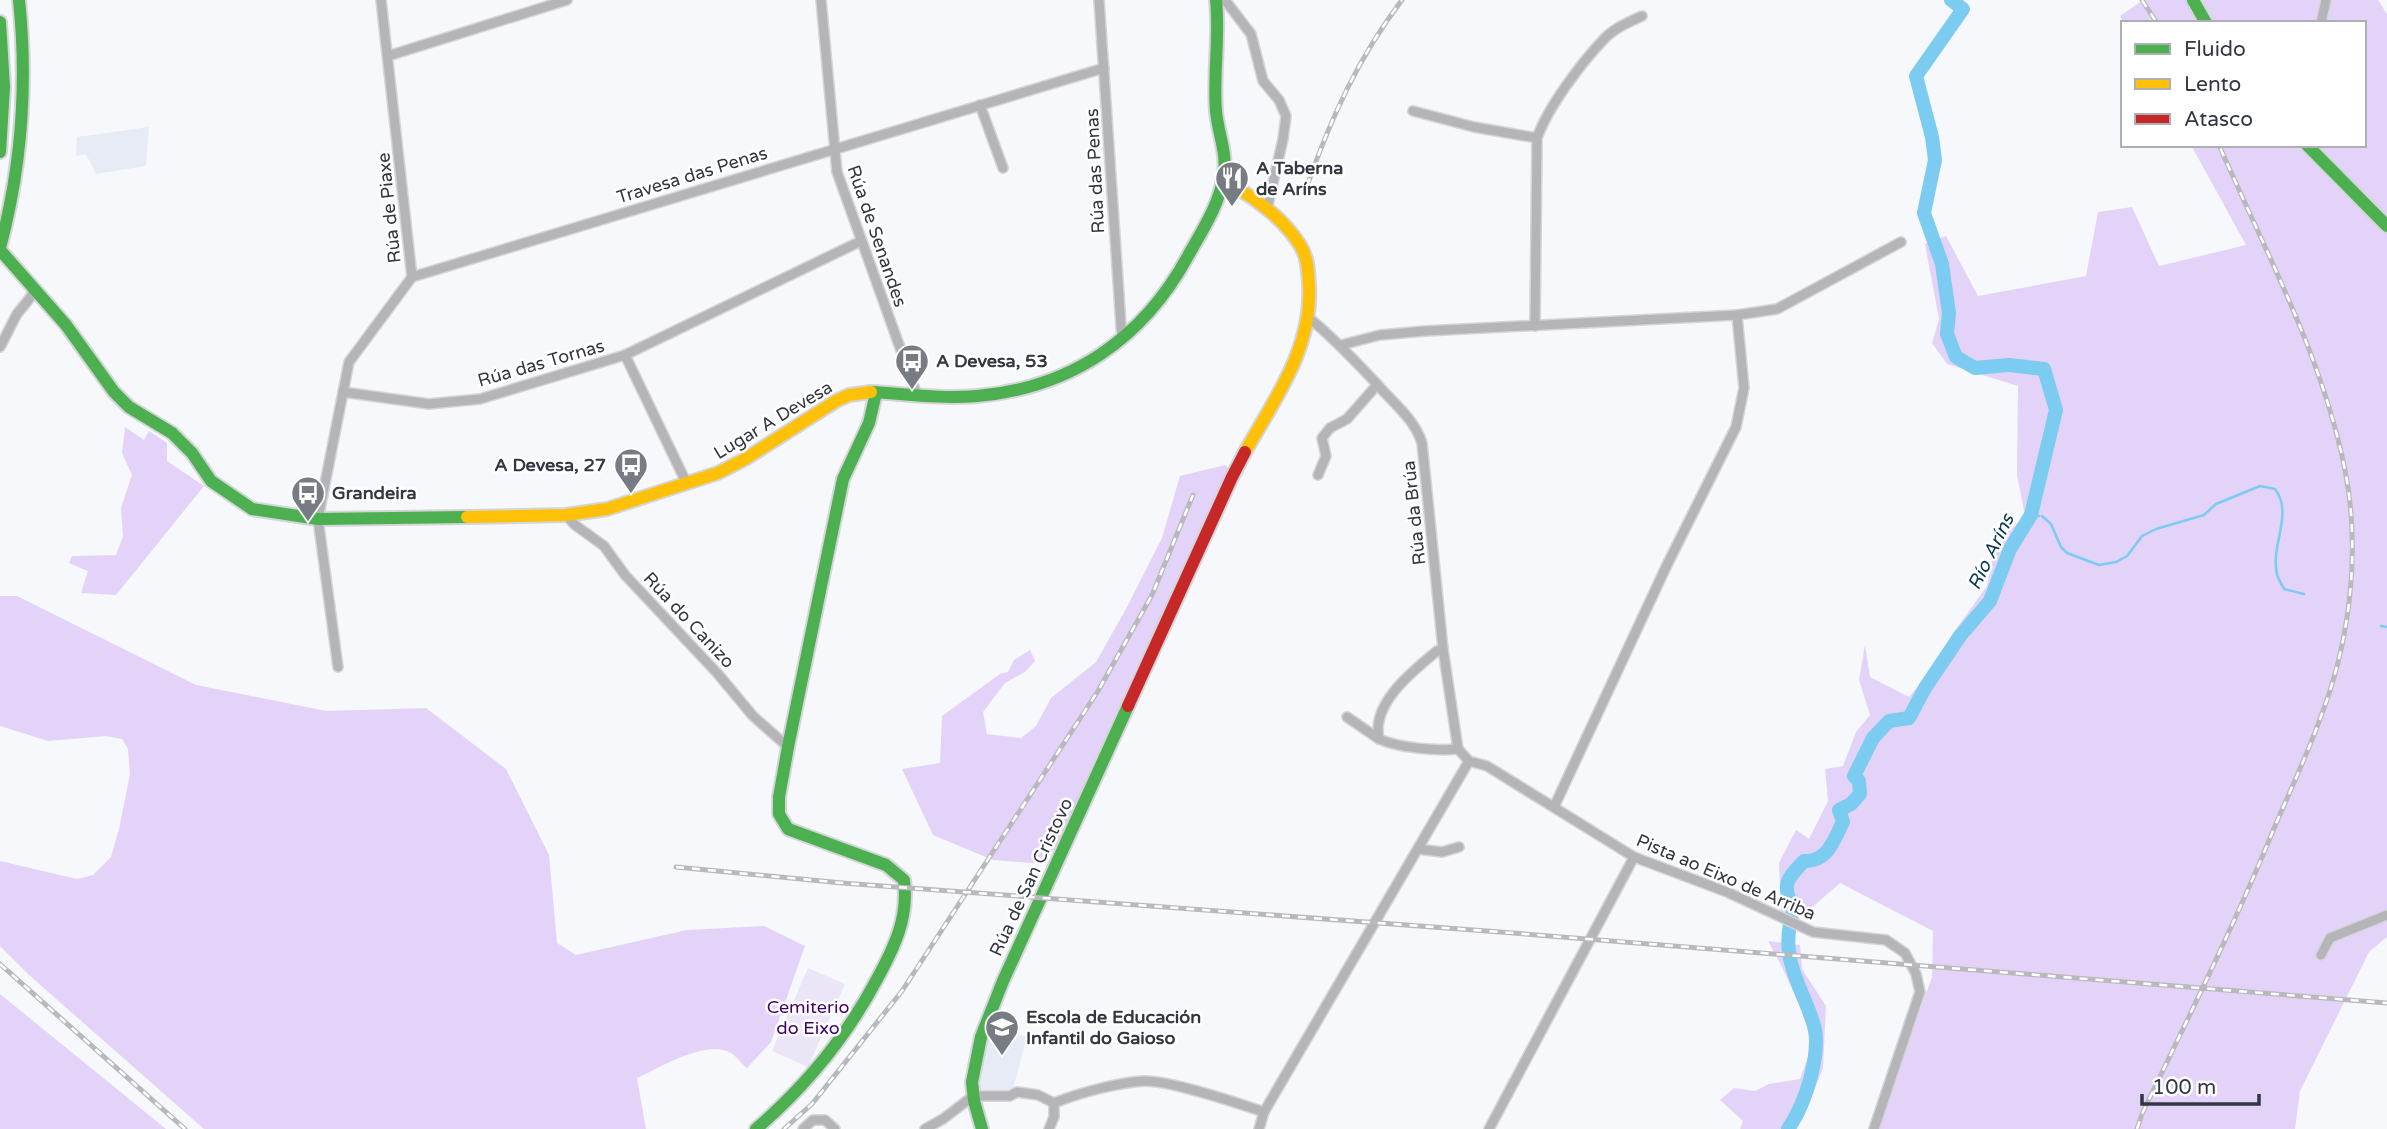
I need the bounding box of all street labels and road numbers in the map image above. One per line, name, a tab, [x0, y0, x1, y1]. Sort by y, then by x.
street label: Rúa das Penas	[1081, 108, 1109, 234]
street label: Travesa das Penas	[614, 142, 770, 208]
street label: Rúa de Piaxe	[372, 152, 406, 264]
street label: Rúa de Senandes	[842, 162, 912, 310]
street label: Rúa das Tornas	[475, 334, 607, 392]
street label: Lugar A Devesa	[710, 376, 836, 464]
street label: Rúa da Brúa	[1398, 460, 1430, 566]
street label: Rúa do Canizo	[639, 567, 739, 673]
street label: Rúa de San Cristovo	[985, 794, 1077, 960]
street label: Pista ao Eixo de Arriba	[1633, 829, 1819, 925]

